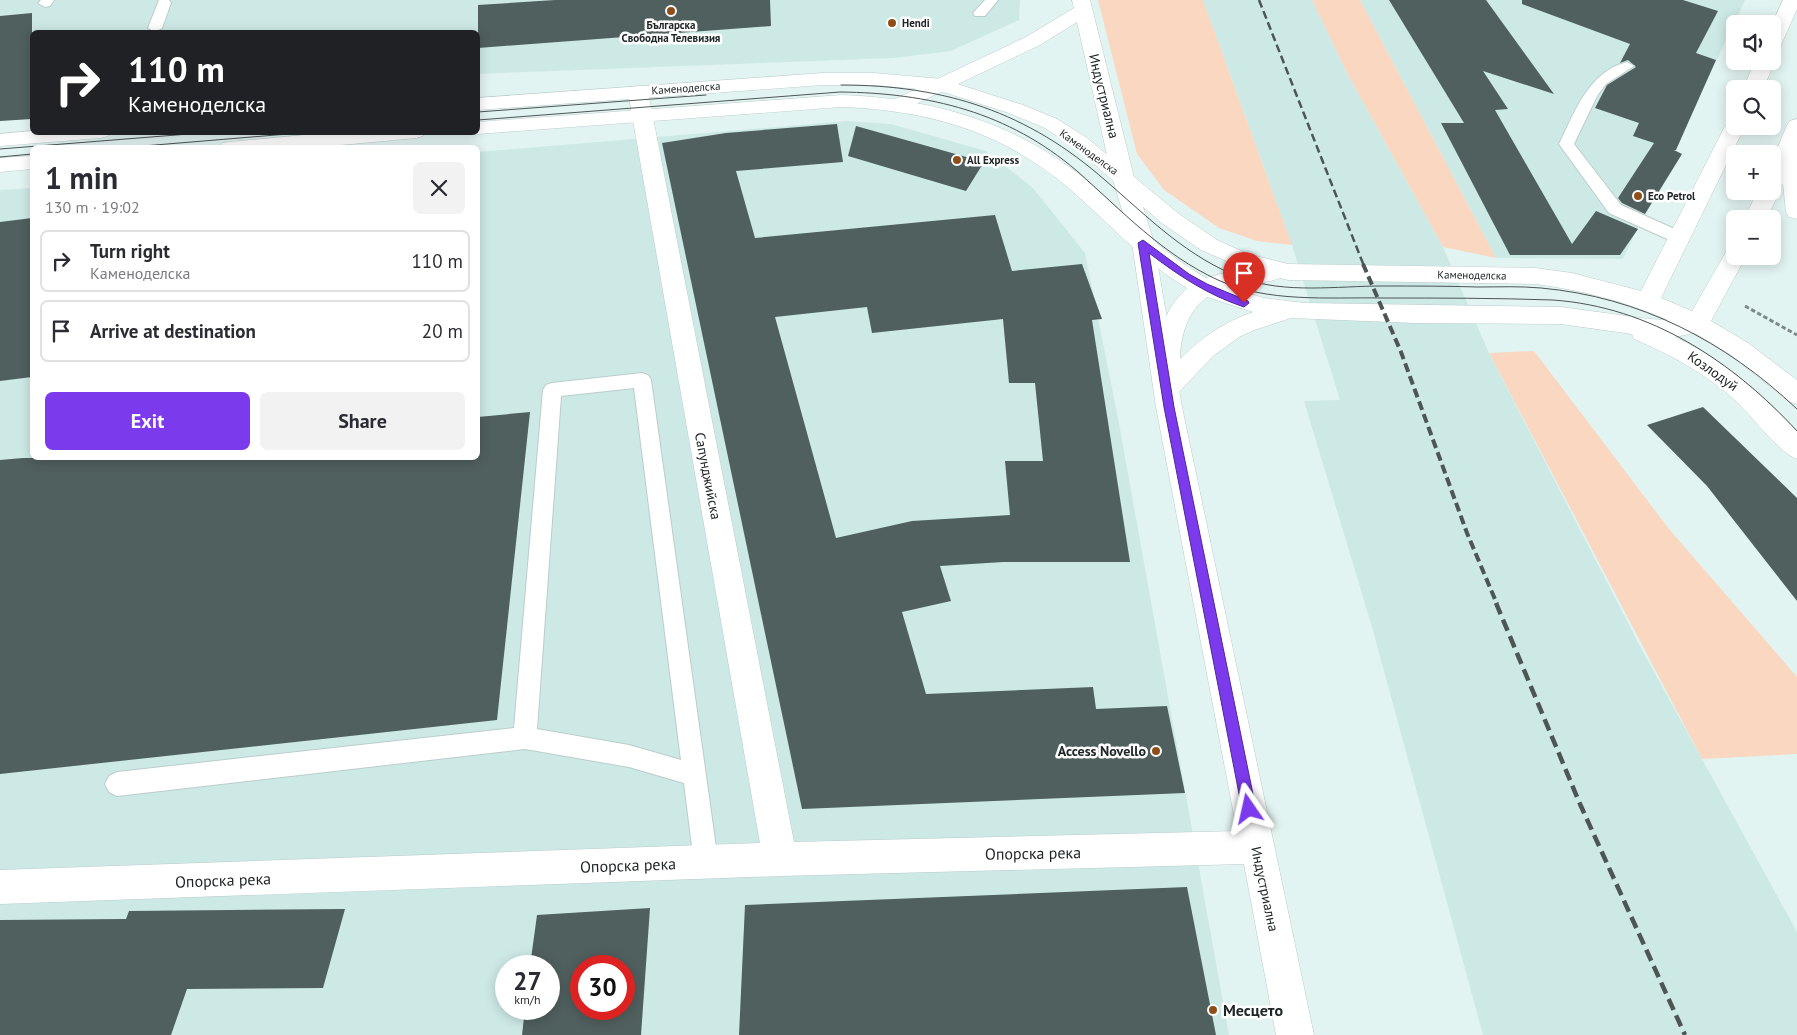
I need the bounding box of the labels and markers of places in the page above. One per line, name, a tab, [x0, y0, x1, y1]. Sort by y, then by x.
marker: Българска Свободна Телевизия	[665, 5, 677, 17]
place label: Hendi	[902, 16, 930, 30]
marker: Hendi	[886, 17, 898, 29]
place label: Българска Свободна Телевизия	[622, 18, 720, 45]
place label: All Express	[967, 153, 1019, 167]
marker: All Express	[951, 154, 963, 166]
place label: Eco Petrol	[1648, 189, 1696, 203]
marker: Eco Petrol	[1632, 190, 1644, 202]
pin	[1223, 252, 1265, 303]
place label: Access Novello	[1058, 742, 1146, 760]
marker: Access Novello	[1150, 745, 1162, 757]
place label: Месцето	[1223, 1000, 1283, 1020]
marker: Месцето	[1207, 1004, 1219, 1016]

